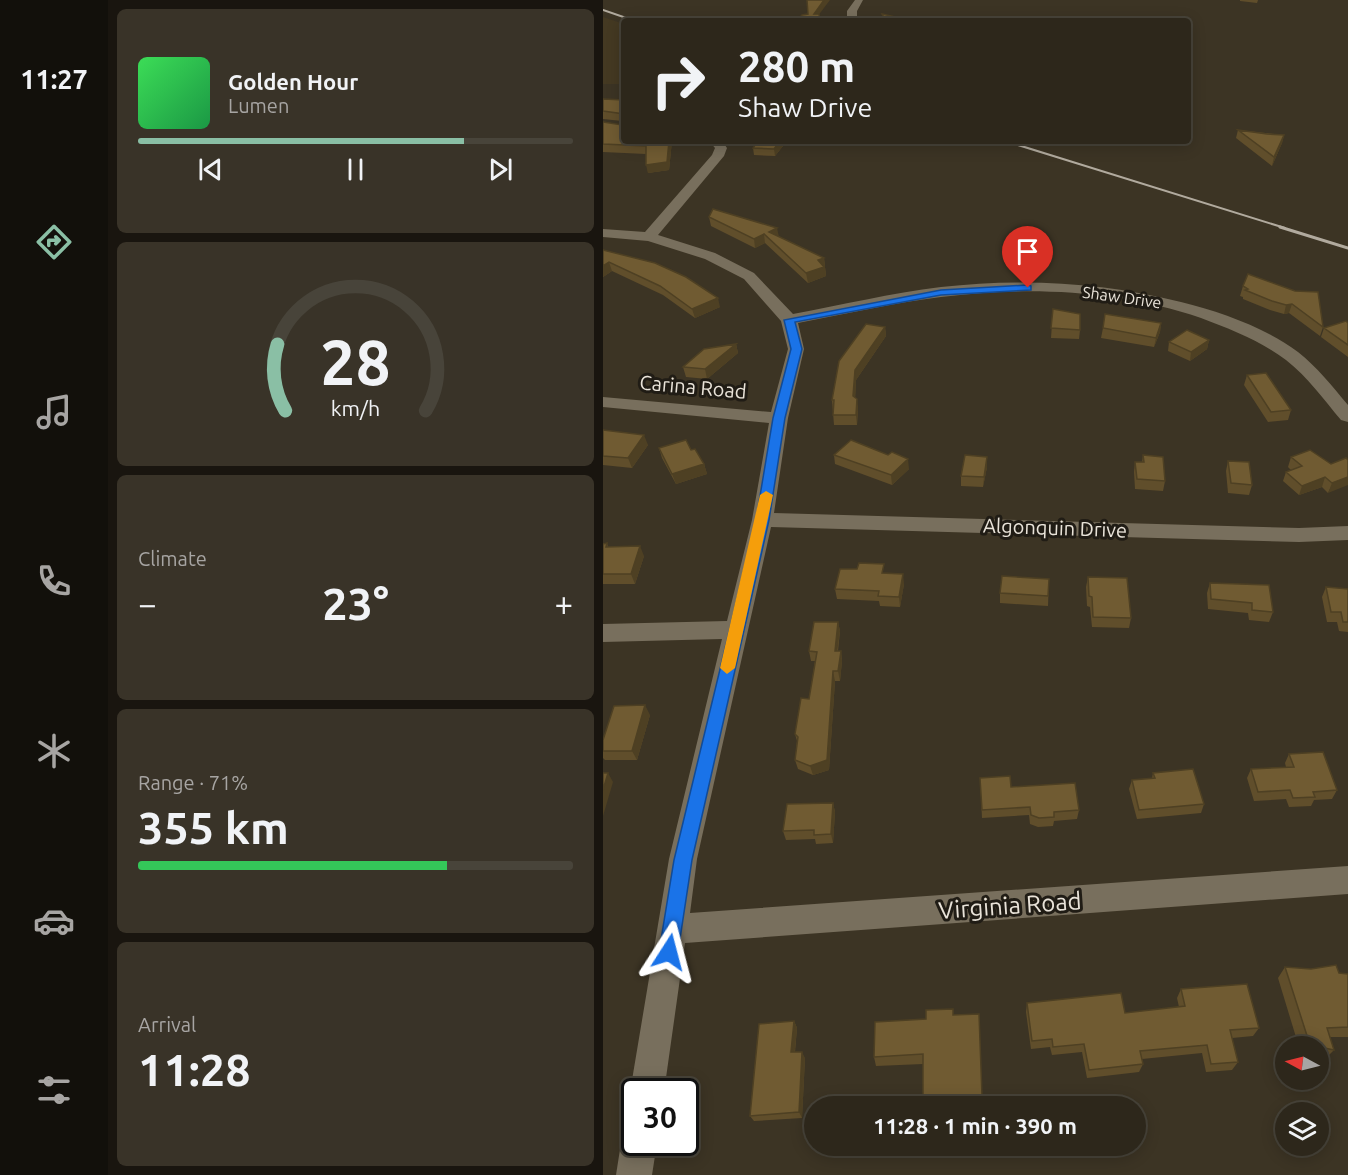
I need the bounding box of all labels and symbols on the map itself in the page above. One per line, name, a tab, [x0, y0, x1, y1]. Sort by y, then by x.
pin	[1002, 226, 1053, 288]
street label: Shaw Drive	[1081, 283, 1163, 311]
street label: Carina Road	[639, 370, 748, 403]
street label: Algonquin Drive	[983, 513, 1127, 542]
street label: Virginia Road	[938, 887, 1082, 924]
position arrow	[637, 920, 701, 984]
north arrow	[1275, 1036, 1329, 1090]
speed limit sign: 30	[621, 1078, 699, 1156]

